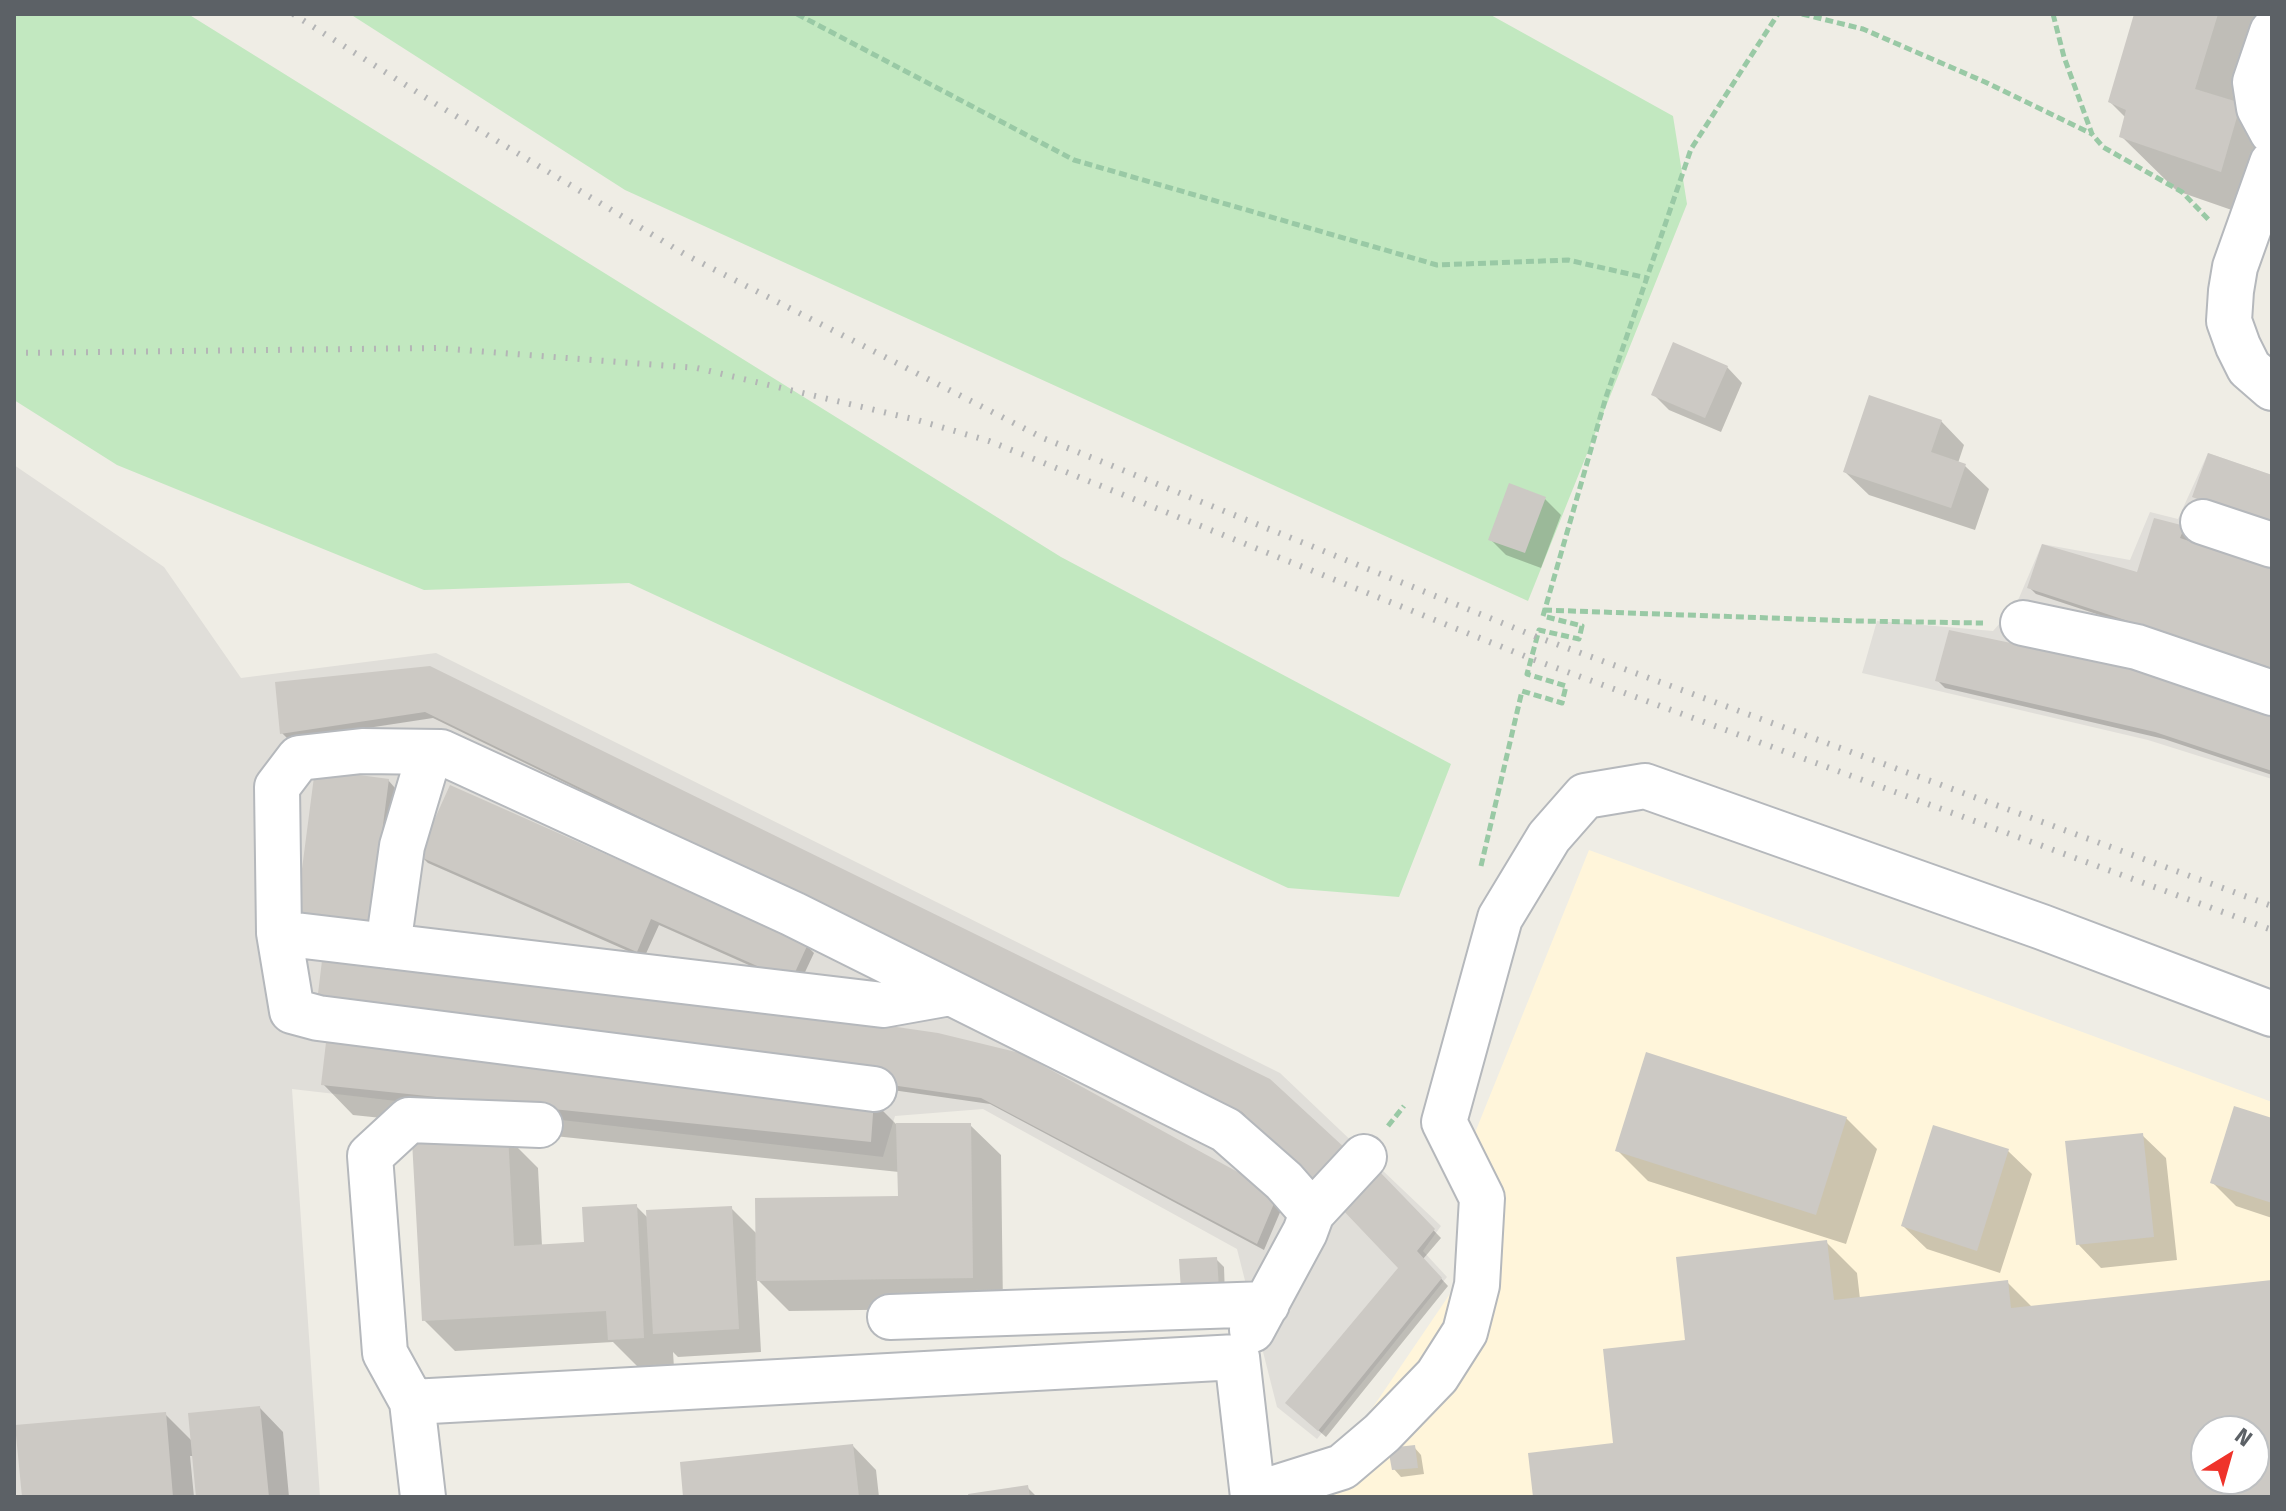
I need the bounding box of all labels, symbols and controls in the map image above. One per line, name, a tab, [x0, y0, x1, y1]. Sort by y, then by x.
north arrow	[2190, 1415, 2270, 1495]
text: N	[2230, 1422, 2257, 1452]

